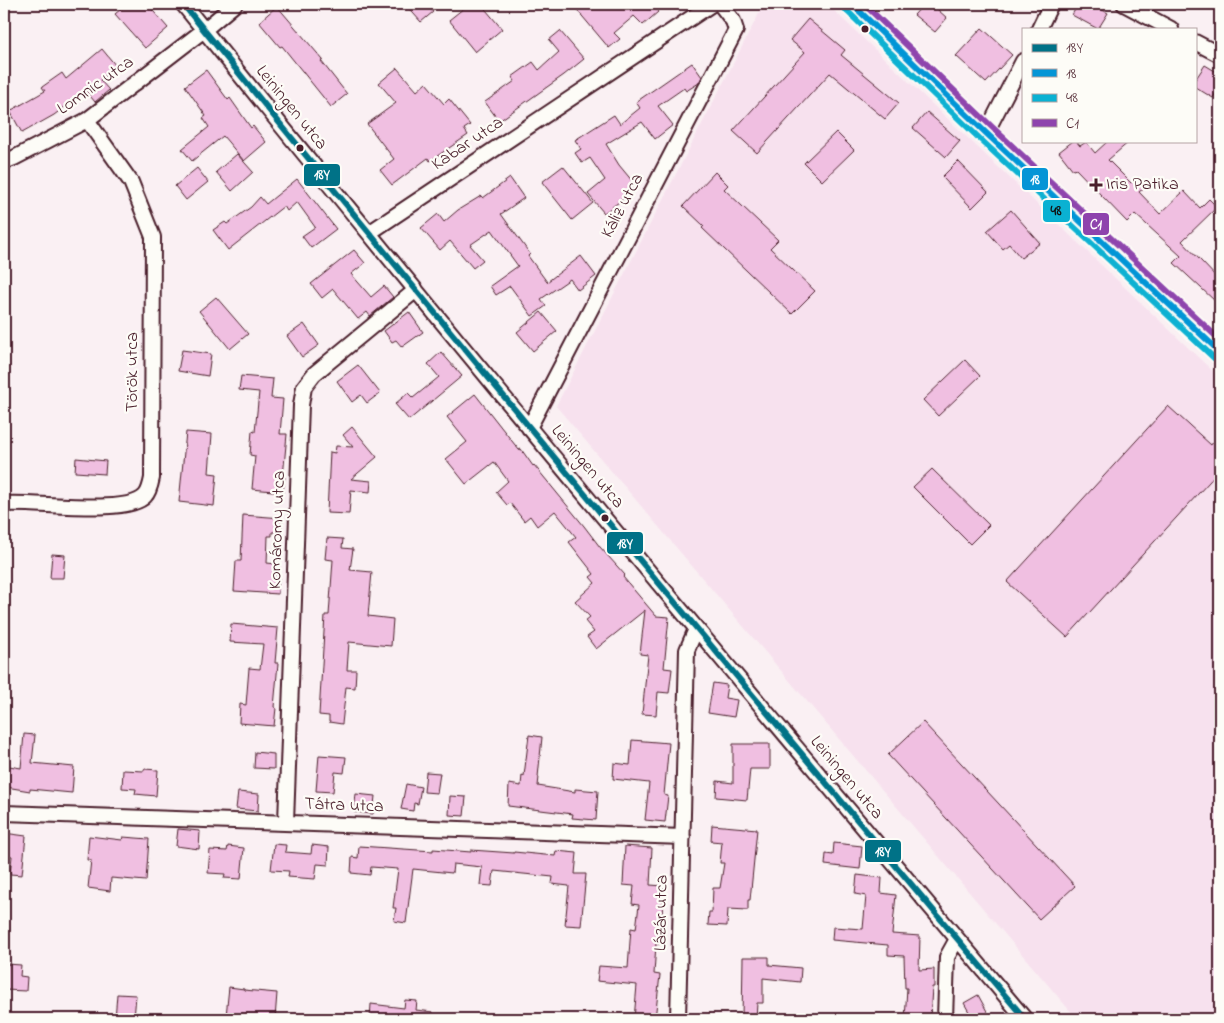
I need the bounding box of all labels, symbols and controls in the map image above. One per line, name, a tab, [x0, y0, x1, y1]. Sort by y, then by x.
unlabelled marker	[860, 24, 870, 34]
legend	[1022, 28, 1196, 142]
text: 18Y	[1066, 37, 1083, 59]
street label: Lomnic utca	[52, 50, 140, 122]
street label: Leiningen utca	[248, 60, 333, 157]
text: 18	[1066, 63, 1077, 85]
text: 48	[1066, 87, 1078, 109]
street label: Kabar utca	[427, 110, 509, 178]
text: C1	[1066, 113, 1079, 135]
unlabelled marker	[295, 143, 305, 153]
line badge: 18Y	[303, 163, 341, 187]
text: 18Y	[314, 165, 331, 186]
line badge: 18	[1021, 167, 1049, 191]
street label: Káliz utca	[595, 169, 651, 243]
text: 18	[1030, 170, 1041, 191]
place label: Iris Patika	[1106, 172, 1179, 198]
marker: Iris Patika	[1090, 179, 1102, 191]
line badge: 48	[1042, 199, 1071, 223]
text: 48	[1049, 201, 1062, 222]
line badge: C1	[1082, 212, 1110, 236]
text: C1	[1090, 215, 1103, 236]
street label: Török utca	[120, 332, 146, 412]
street label: Leiningen utca	[543, 419, 630, 515]
street label: Komáromy utca	[263, 470, 293, 590]
unlabelled marker	[600, 513, 610, 523]
line badge: 18Y	[606, 531, 644, 555]
text: 18Y	[617, 534, 634, 555]
street label: Leiningen utca	[802, 730, 889, 826]
street label: Tátra utca	[304, 792, 384, 820]
line badge: 18Y	[864, 839, 902, 863]
text: 18Y	[875, 842, 892, 863]
street label: Lázár utca	[648, 875, 676, 951]

